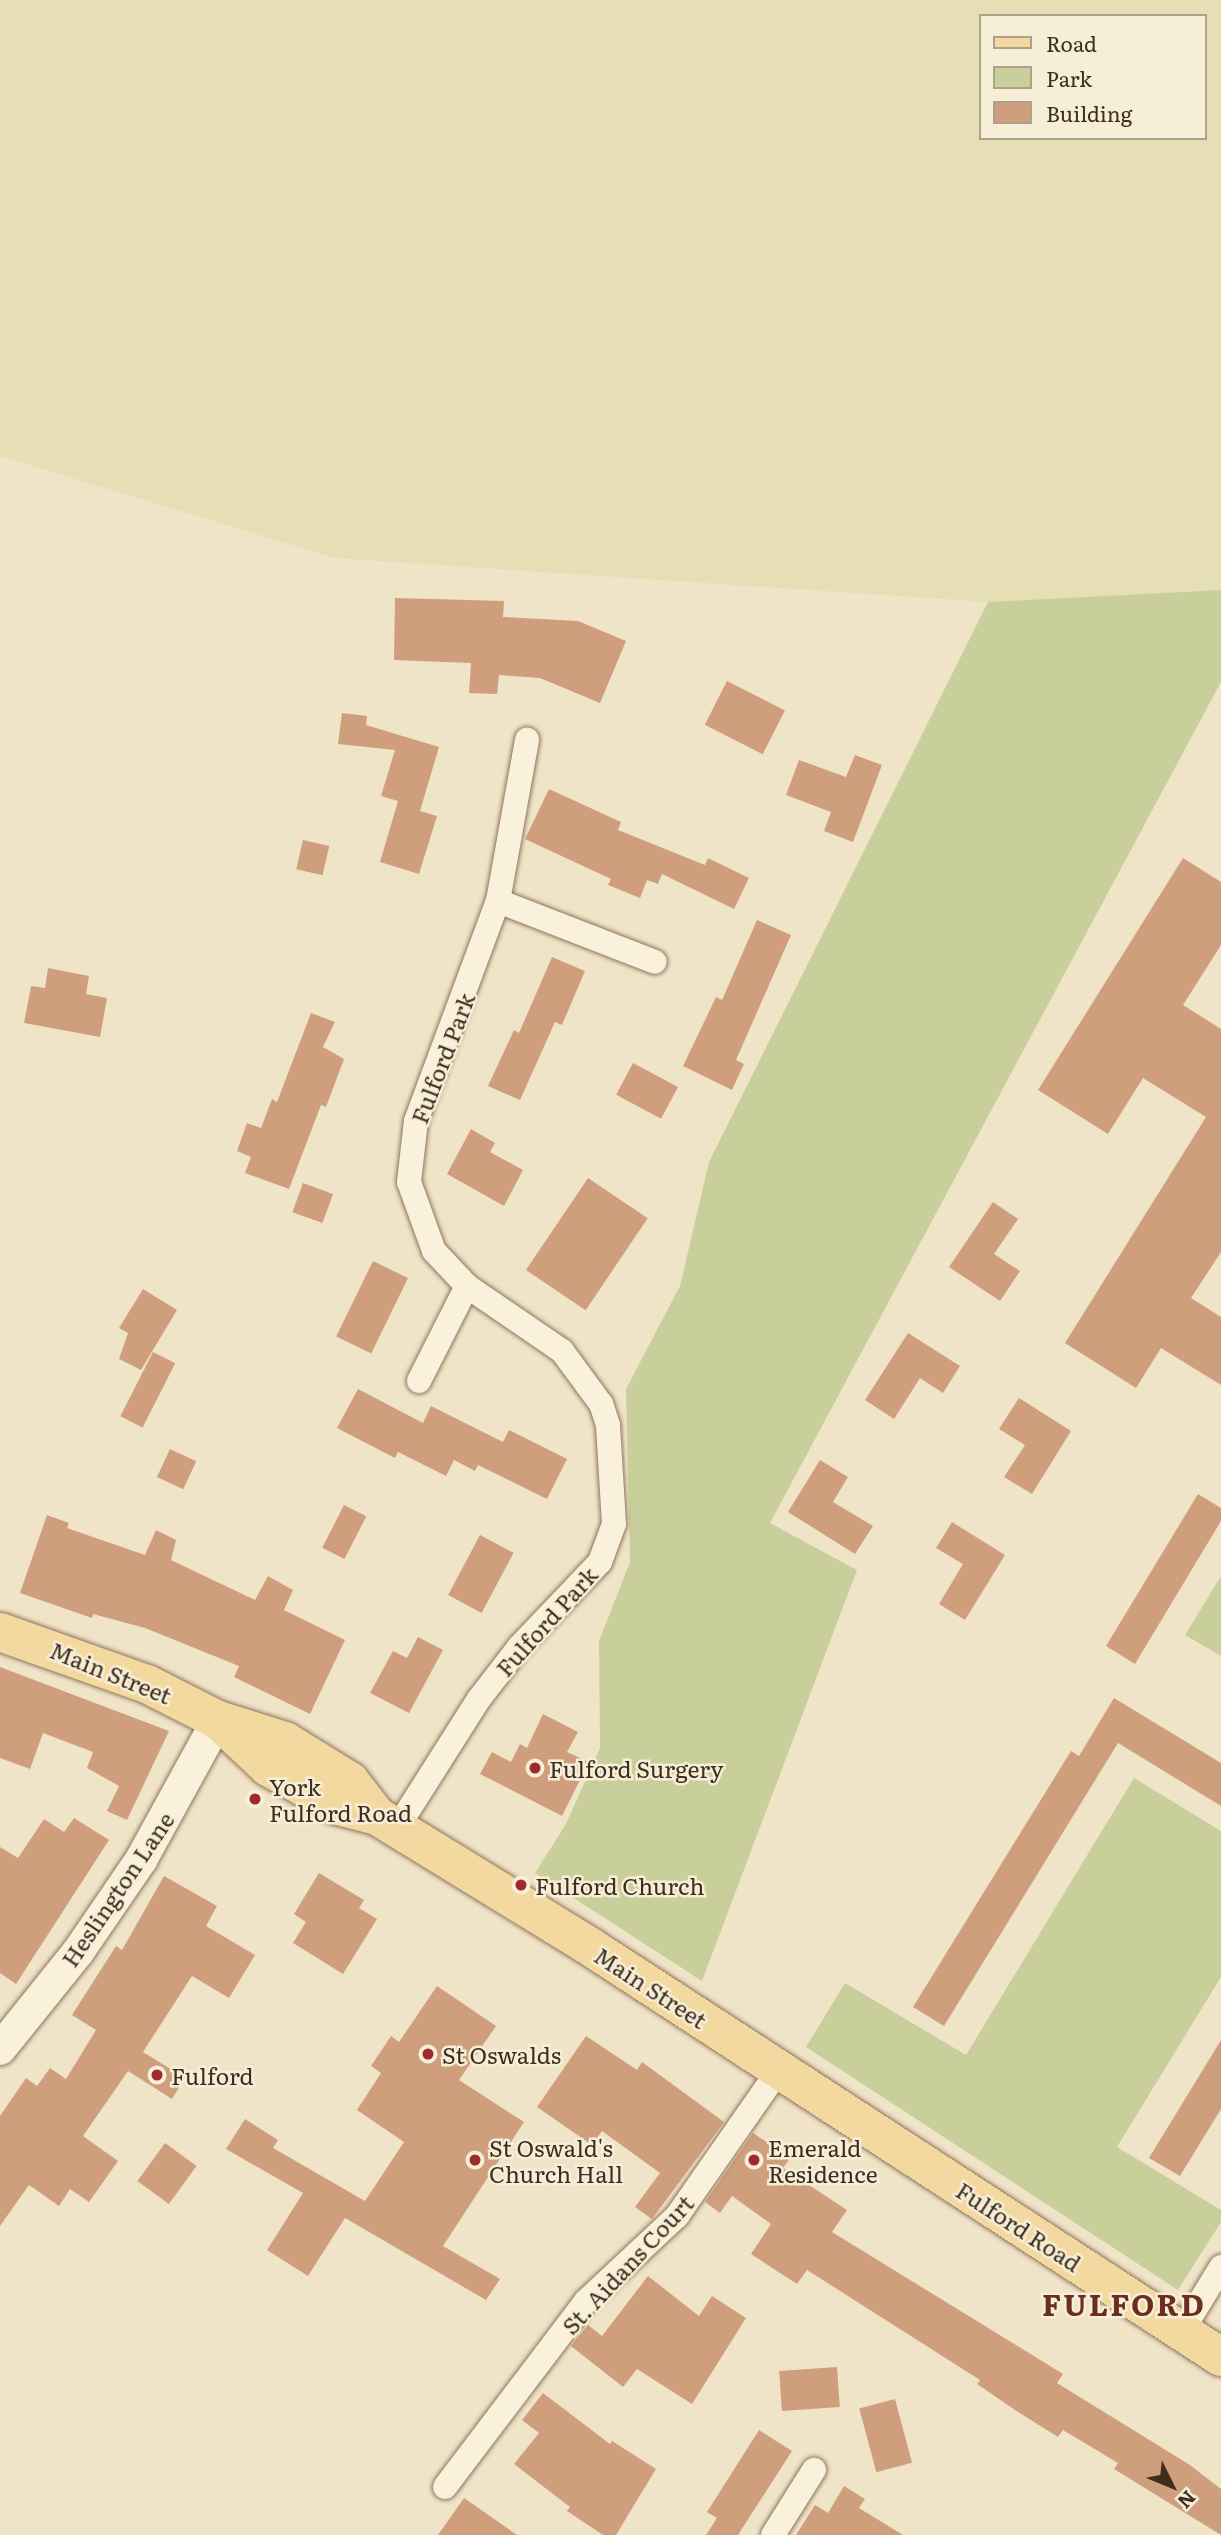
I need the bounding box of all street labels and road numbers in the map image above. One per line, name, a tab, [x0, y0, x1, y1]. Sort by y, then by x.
street label: Fulford Park	[404, 989, 480, 1127]
street label: Fulford Park	[490, 1561, 602, 1681]
street label: Main Street	[46, 1635, 176, 1709]
street label: Heslington Lane	[55, 1806, 179, 1972]
street label: Main Street	[590, 1940, 712, 2034]
street label: Fulford Road	[952, 2175, 1086, 2277]
street label: St. Aidans Court	[556, 2189, 698, 2339]

